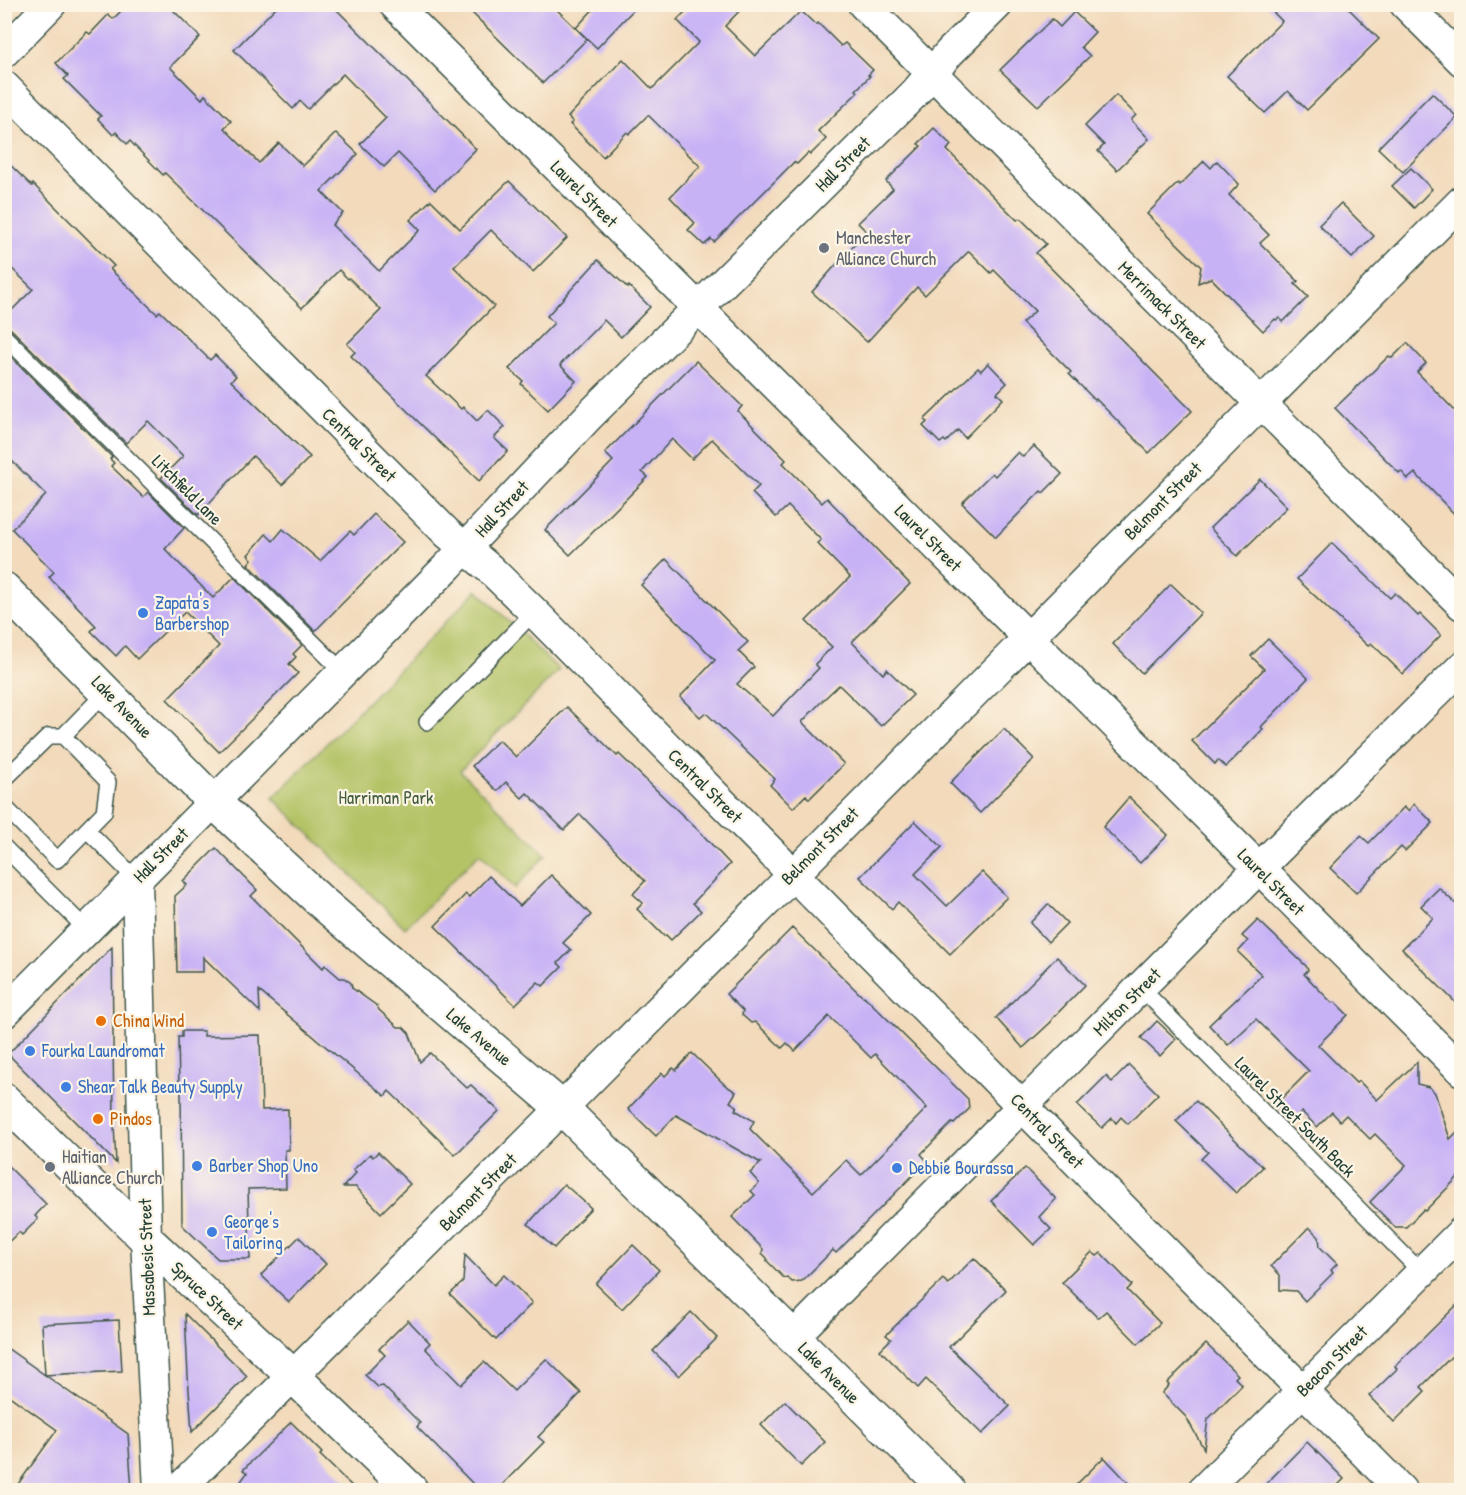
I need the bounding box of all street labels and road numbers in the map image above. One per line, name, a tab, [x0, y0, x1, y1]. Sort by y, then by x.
street label: Hall Street	[809, 130, 877, 197]
street label: Laurel Street	[545, 154, 624, 233]
street label: Merrimack Street	[1113, 255, 1213, 355]
street label: Central Street	[317, 402, 403, 488]
street label: Litchfield Lane	[146, 449, 228, 531]
street label: Belmont Street	[1118, 456, 1208, 545]
street label: Hall Street	[469, 474, 535, 543]
street label: Laurel Street	[889, 498, 968, 577]
street label: Lake Avenue	[86, 670, 159, 743]
street label: Central Street	[663, 743, 749, 829]
street label: Belmont Street	[775, 801, 865, 890]
street label: Hall Street	[127, 821, 195, 888]
street label: Laurel Street	[1232, 842, 1311, 921]
street label: Milton Street	[1087, 961, 1167, 1041]
street label: Lake Avenue	[441, 1002, 517, 1071]
street label: Laurel Street South Back	[1229, 1051, 1362, 1183]
street label: Central Street	[1005, 1087, 1090, 1175]
street label: Belmont Street	[433, 1147, 523, 1236]
street label: Massabesic Street	[132, 1197, 161, 1316]
street label: Spruce Street	[166, 1256, 249, 1336]
street label: Beacon Street	[1290, 1319, 1373, 1402]
street label: Lake Avenue	[793, 1336, 866, 1409]

